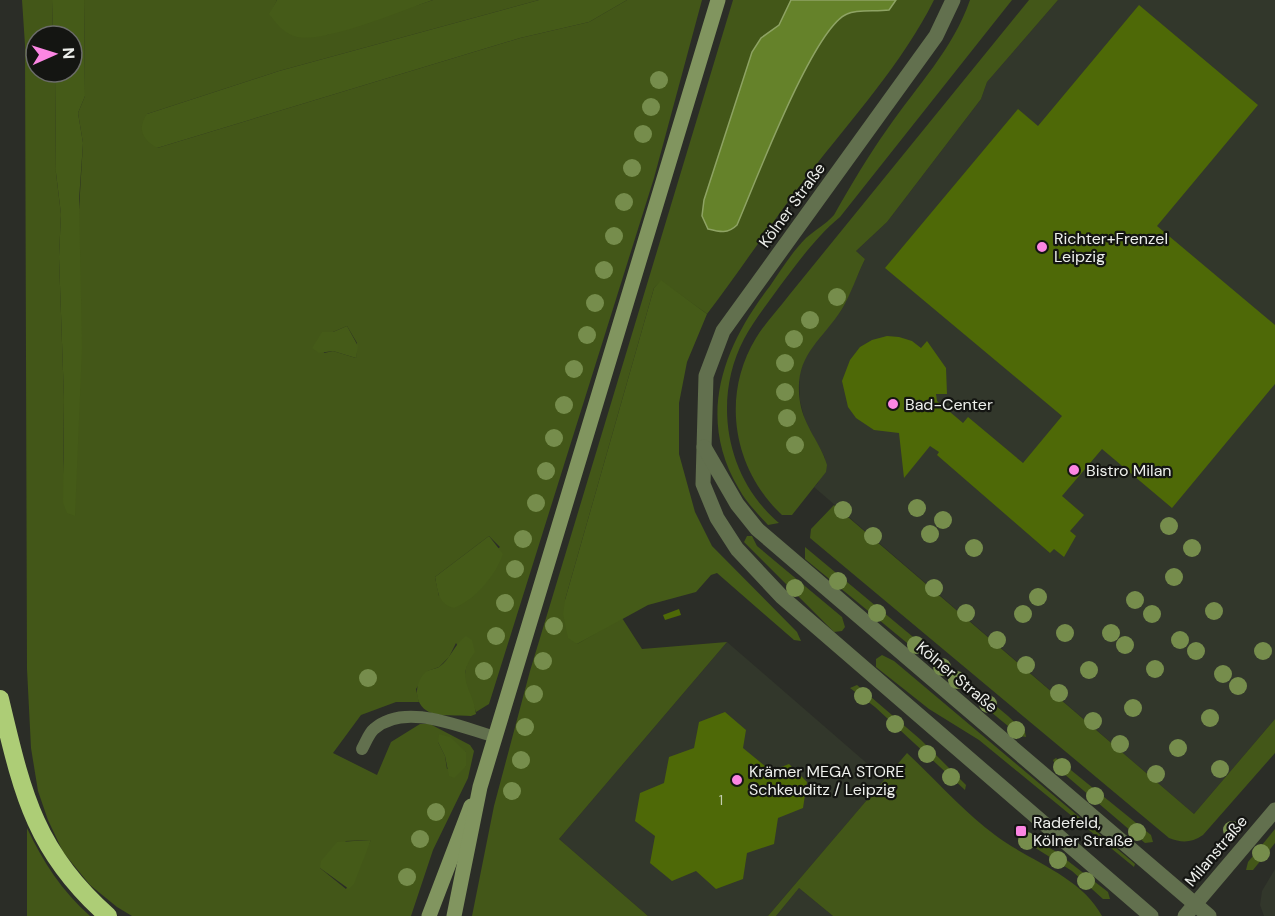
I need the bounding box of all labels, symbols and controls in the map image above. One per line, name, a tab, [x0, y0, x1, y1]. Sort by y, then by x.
north arrow	[24, 24, 84, 84]
text: N	[58, 47, 79, 60]
street label: Kölner Straße	[754, 158, 830, 252]
place label: Richter+Frenzel Leipzig	[1054, 228, 1168, 267]
marker: Richter+Frenzel Leipzig	[1035, 240, 1049, 254]
place label: Bad-Center	[905, 394, 993, 415]
marker: Bad-Center	[886, 397, 900, 411]
place label: Bistro Milan	[1086, 460, 1172, 481]
marker: Bistro Milan	[1067, 463, 1081, 477]
street label: Kölner Straße	[912, 637, 1002, 717]
place label: Krämer MEGA STORE Schkeuditz / Leipzig	[749, 761, 904, 800]
marker: Krämer MEGA STORE Schkeuditz / Leipzig	[730, 773, 744, 787]
house number: 1	[719, 791, 723, 809]
street label: Milanstraße	[1180, 811, 1252, 891]
place label: Radefeld, Kölner Straße	[1033, 812, 1133, 851]
marker: Radefeld, Kölner Straße	[1014, 824, 1028, 838]

